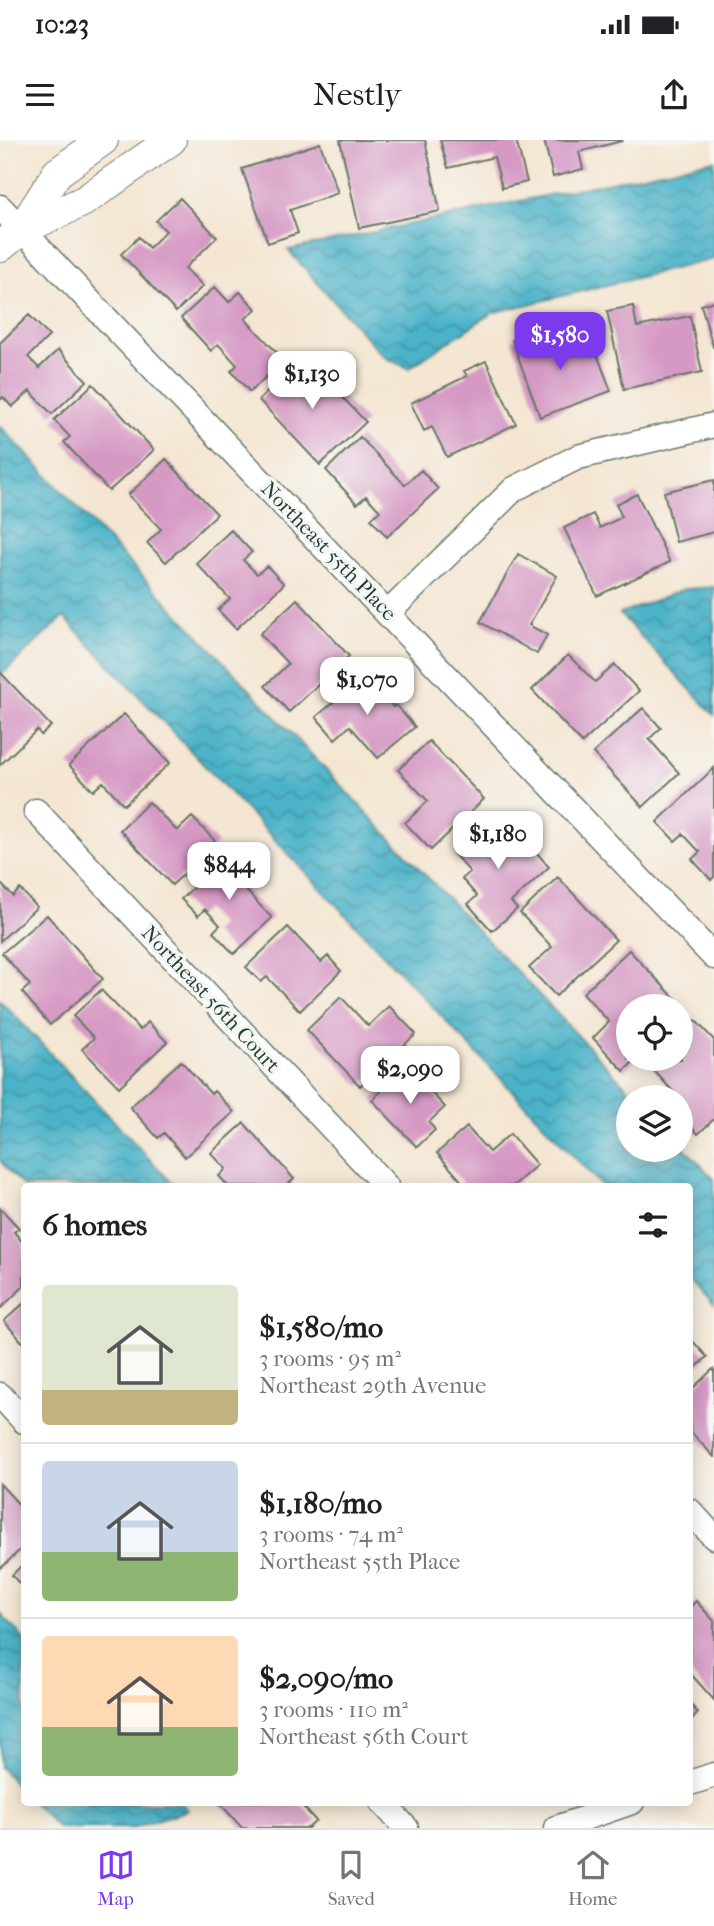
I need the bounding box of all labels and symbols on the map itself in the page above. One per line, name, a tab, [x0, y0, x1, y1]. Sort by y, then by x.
pin: $1,580	[503, 313, 617, 372]
pin: $1,130	[255, 352, 369, 411]
street label: Northeast 55th Place	[257, 477, 401, 625]
pin: $1,070	[310, 658, 424, 717]
pin: $1,180	[441, 812, 555, 871]
pin: $844	[188, 842, 270, 902]
street label: Northeast 56th Court	[137, 921, 285, 1078]
pin: $2,090	[353, 1046, 467, 1106]

